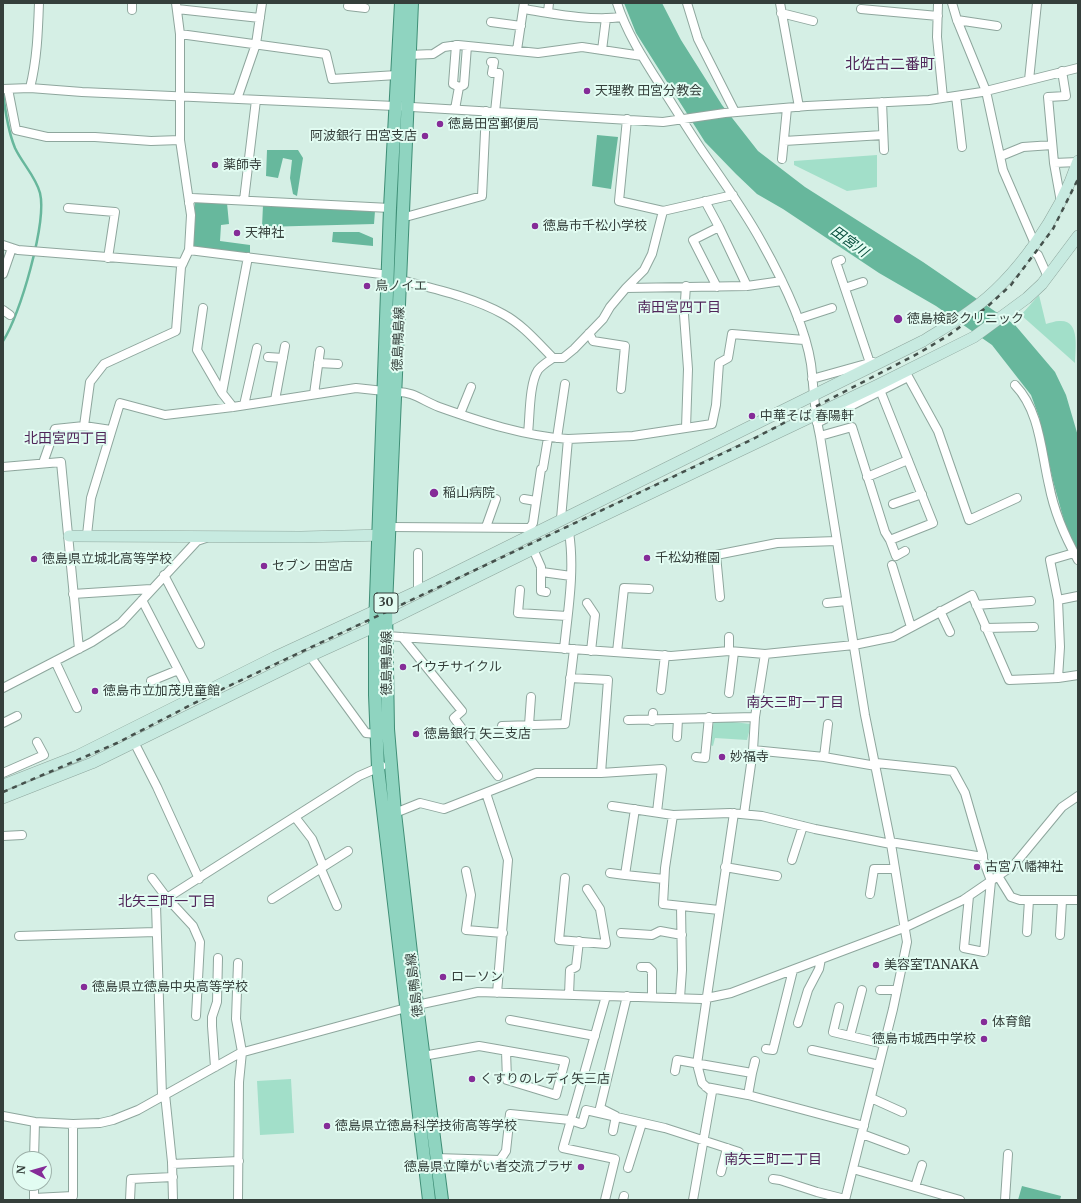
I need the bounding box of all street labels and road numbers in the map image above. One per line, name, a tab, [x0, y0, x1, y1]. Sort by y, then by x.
street label: 徳島鴨島線	[390, 306, 408, 372]
road number: 30	[374, 593, 398, 613]
street label: 徳島鴨島線	[379, 631, 395, 695]
street label: 徳島鴨島線	[403, 952, 427, 1018]

